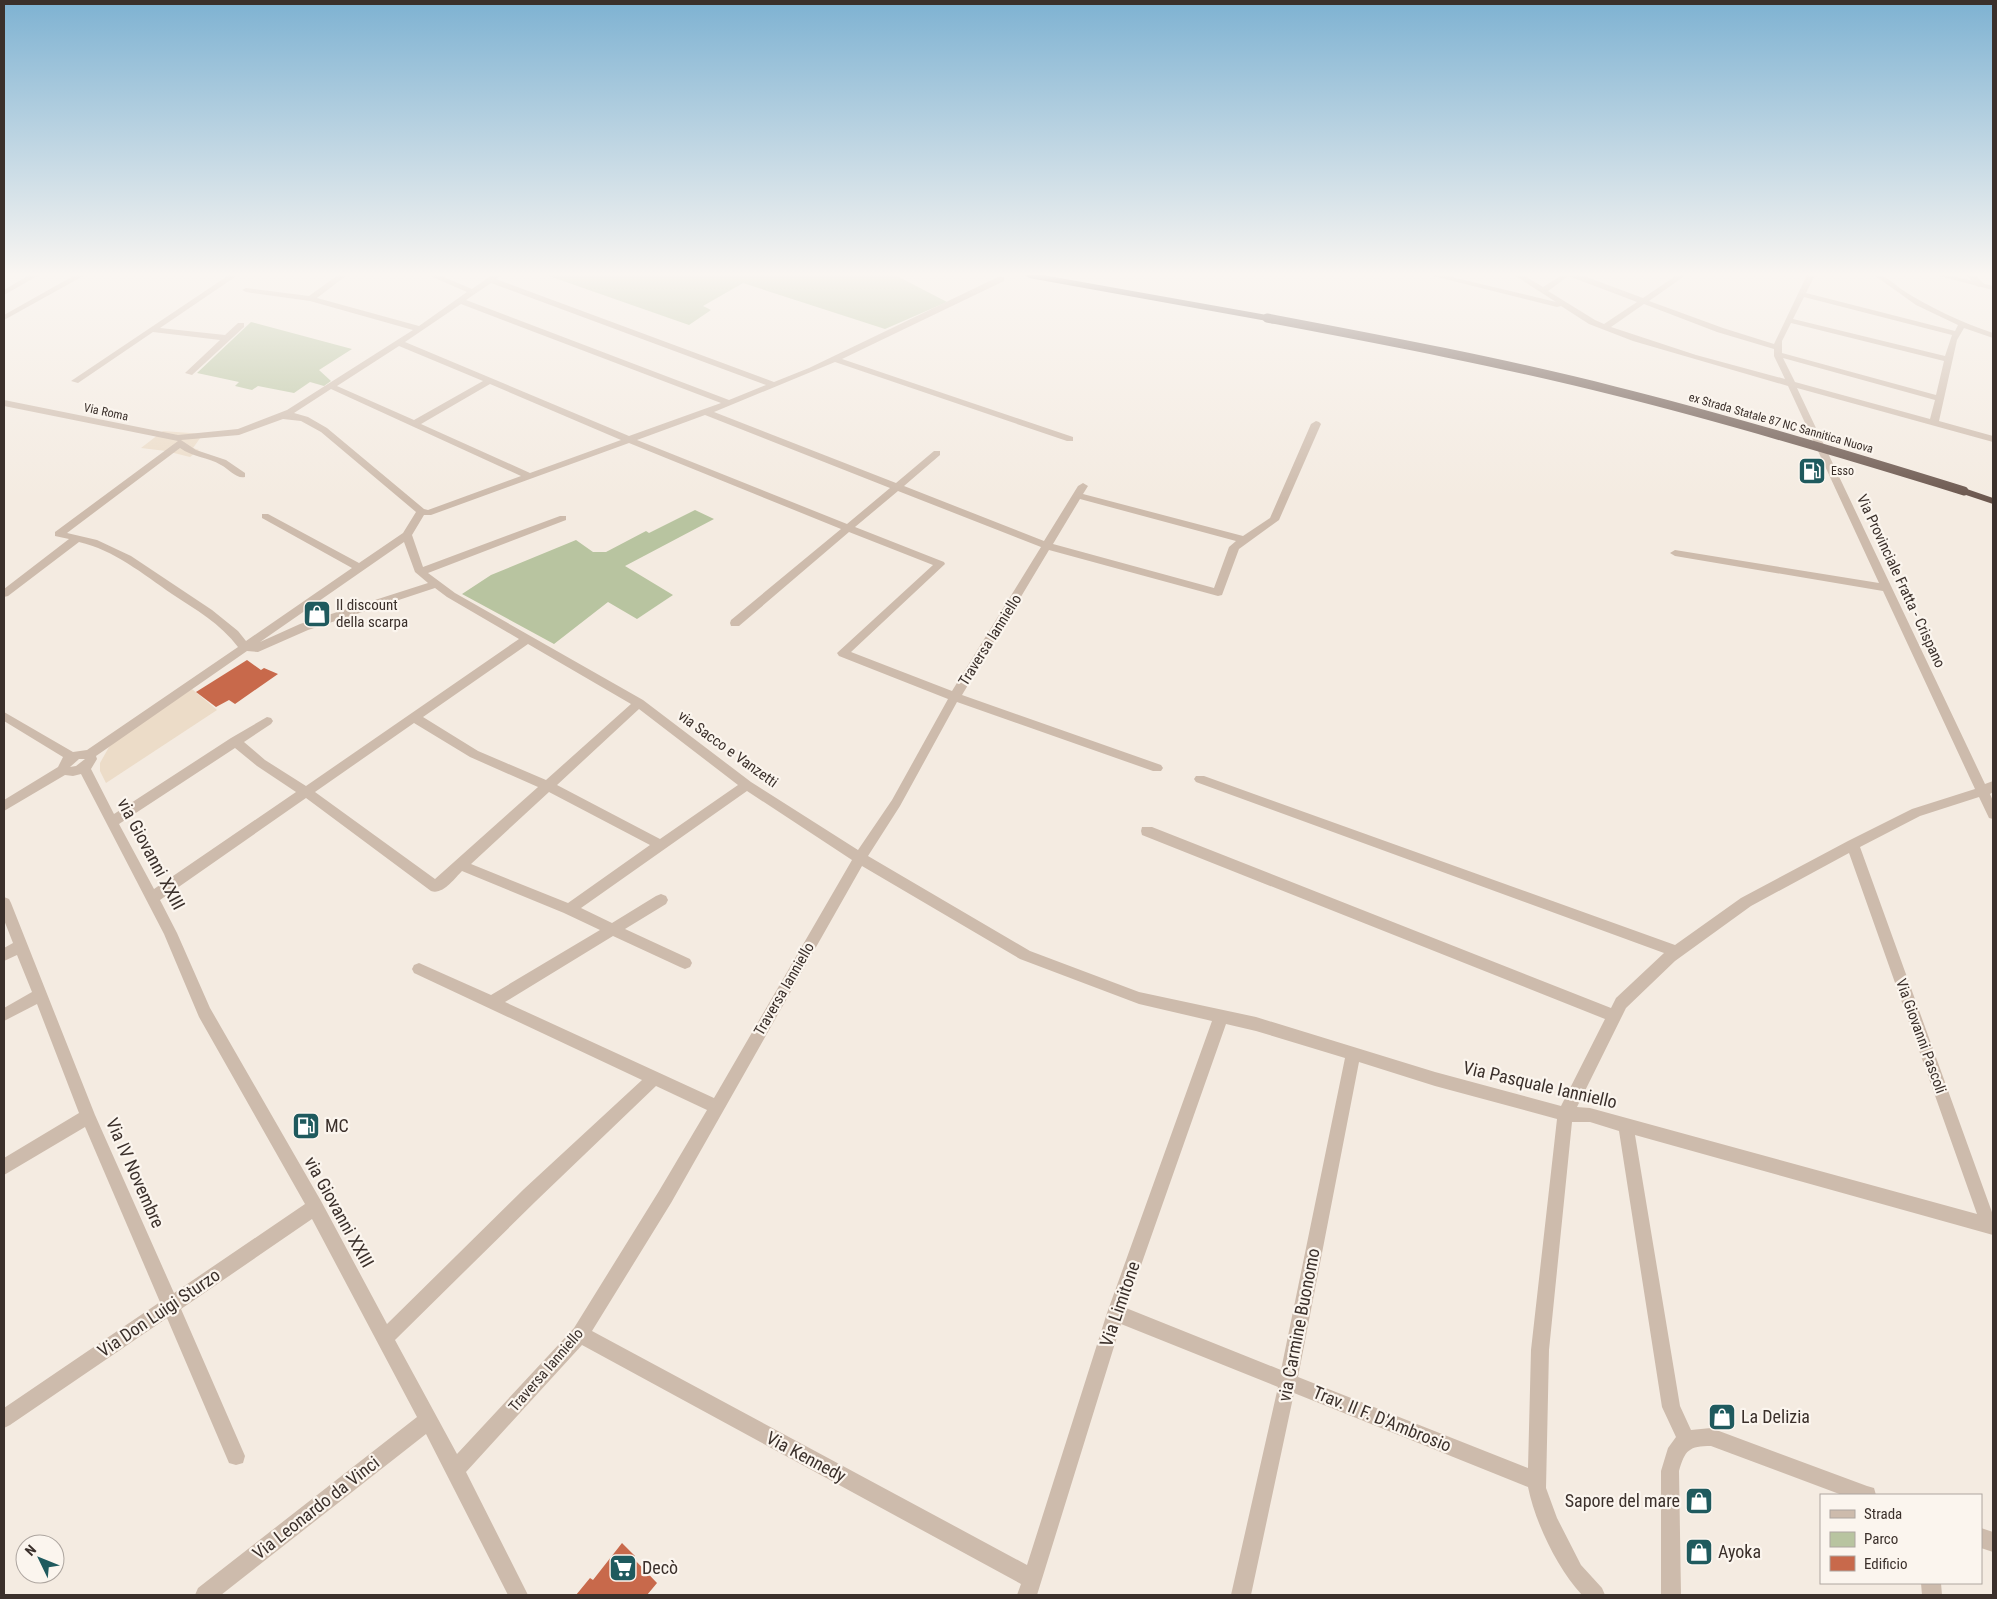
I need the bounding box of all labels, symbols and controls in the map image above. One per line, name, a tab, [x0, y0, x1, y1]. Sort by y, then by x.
street label: ex Strada Statale 87 NC Sannitica Nuova	[1687, 390, 1875, 456]
street label: Via Roma	[82, 400, 130, 424]
fuel station icon: Esso	[1797, 456, 1827, 486]
place label: Esso	[1831, 464, 1854, 478]
street label: Via Provinciale Fratta - Crispano	[1853, 491, 1949, 671]
street label: Traversa Ianniello	[955, 591, 1025, 689]
place label: Il discount della scarpa	[336, 596, 408, 631]
shop icon: Il discount della scarpa	[302, 599, 332, 629]
street label: via Sacco e Vanzetti	[675, 707, 781, 791]
street label: via Giovanni XXIII	[113, 794, 190, 913]
street label: Traversa Ianniello	[750, 939, 818, 1039]
street label: Via Giovanni Pascoli	[1892, 976, 1950, 1096]
street label: Via Pasquale Ianniello	[1461, 1057, 1619, 1112]
fuel station icon: MC	[291, 1111, 321, 1141]
street label: Via IV Novembre	[102, 1115, 169, 1231]
place label: MC	[325, 1115, 349, 1136]
street label: via Giovanni XXIII	[300, 1153, 379, 1271]
street label: via Carmine Buonomo	[1273, 1246, 1324, 1403]
street label: Via Limitone	[1095, 1258, 1144, 1349]
street label: Via Don Luigi Sturzo	[94, 1264, 224, 1361]
street label: Traversa Ianniello	[505, 1325, 587, 1415]
street label: Trav. II F. D'Ambrosio	[1310, 1381, 1454, 1456]
shop icon: La Delizia	[1707, 1402, 1737, 1432]
place label: La Delizia	[1741, 1406, 1810, 1427]
street label: Via Kennedy	[763, 1427, 850, 1487]
street label: Via Leonardo da Vinci	[248, 1452, 383, 1564]
shop icon: Sapore del mare	[1684, 1486, 1714, 1516]
place label: Sapore del mare	[1565, 1490, 1680, 1511]
legend	[1820, 1494, 1982, 1584]
text: Strada	[1864, 1505, 1902, 1523]
text: Parco	[1864, 1530, 1898, 1548]
north arrow	[15, 1534, 65, 1584]
shop icon: Ayoka	[1684, 1537, 1714, 1567]
place label: Ayoka	[1718, 1541, 1761, 1562]
text: N	[22, 1542, 39, 1559]
supermarket icon: Decò	[608, 1553, 638, 1583]
text: Edificio	[1864, 1555, 1907, 1573]
place label: Decò	[642, 1557, 678, 1578]

